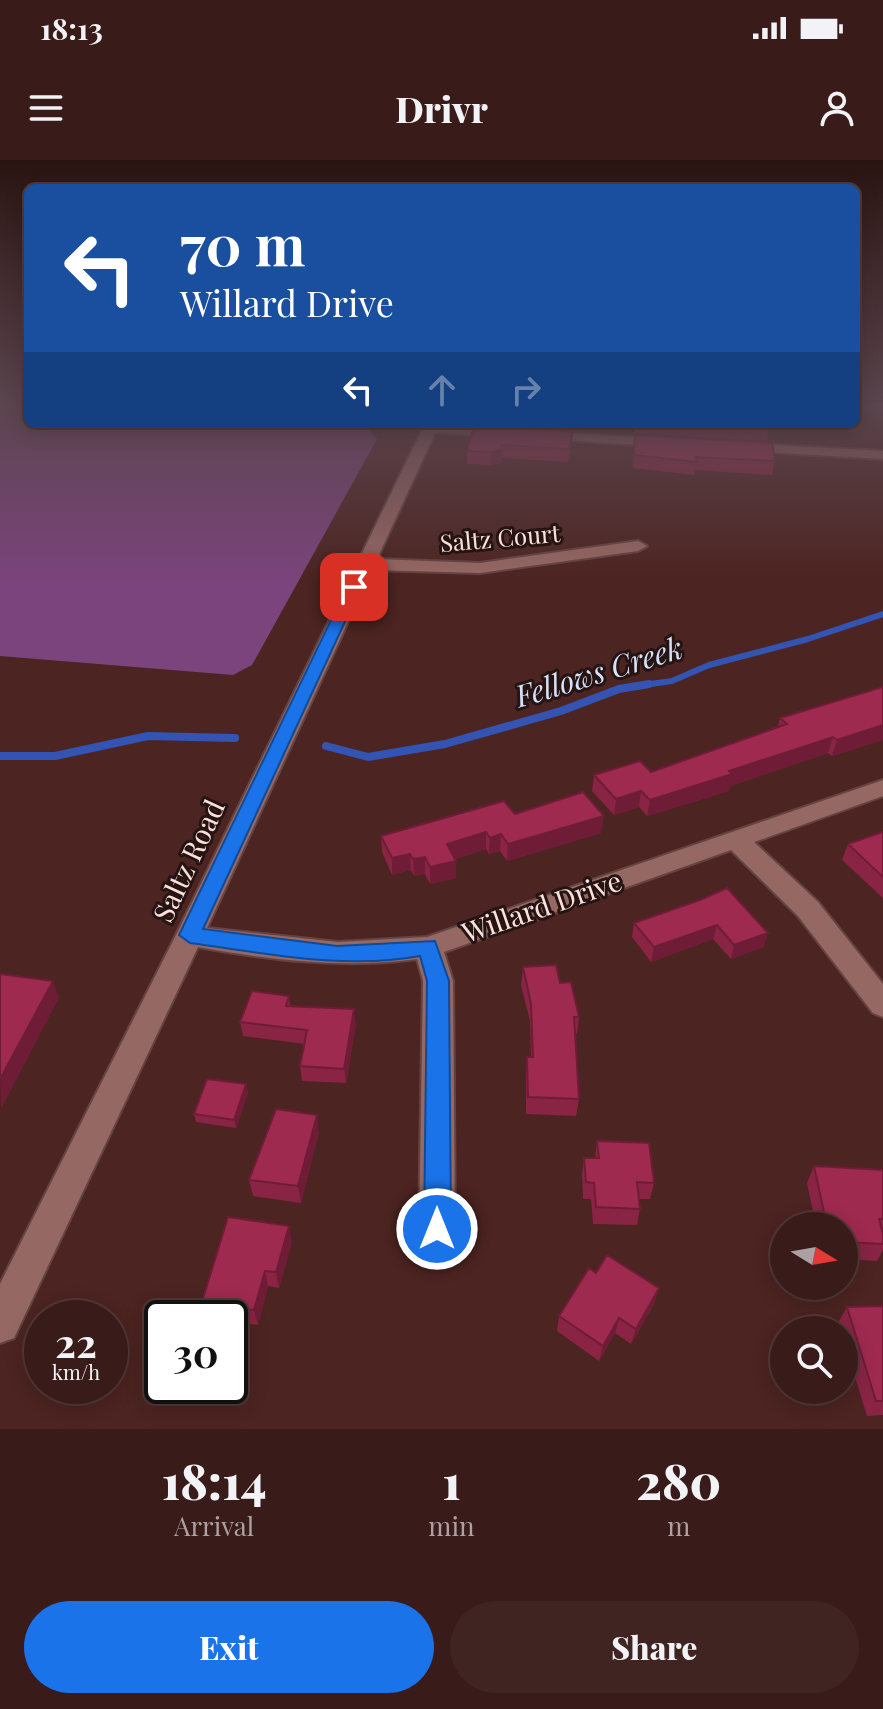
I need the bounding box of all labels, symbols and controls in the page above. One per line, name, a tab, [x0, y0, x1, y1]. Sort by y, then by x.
text: 18:13	[40, 8, 103, 48]
text: Drivr	[395, 84, 488, 132]
icon: menu	[24, 86, 68, 130]
icon: person	[815, 86, 859, 130]
text: 70 m	[180, 206, 305, 281]
icon: left	[48, 216, 152, 320]
text: Willard Drive	[180, 278, 394, 326]
icon: left	[336, 368, 380, 412]
icon: ahead	[420, 368, 464, 412]
icon: right	[504, 368, 548, 412]
street label: Saltz Court	[438, 516, 562, 558]
pin	[320, 553, 388, 621]
icon: arrive	[332, 565, 376, 609]
water label: Fellows Creek	[508, 627, 687, 716]
street label: Saltz Road	[143, 793, 232, 928]
street label: Willard Drive	[456, 861, 626, 951]
position arrow	[395, 1187, 479, 1271]
north arrow	[770, 1212, 858, 1300]
map controls	[770, 1212, 858, 1404]
speed limit sign: 30	[144, 1300, 248, 1404]
text: 22	[55, 1315, 97, 1368]
button: search	[770, 1316, 858, 1404]
text: km/h	[52, 1358, 100, 1385]
text: 18:14	[162, 1448, 267, 1512]
text: 1	[442, 1448, 461, 1512]
text: 280	[636, 1448, 721, 1512]
text: Arrival	[174, 1508, 254, 1543]
text: min	[428, 1508, 475, 1543]
text: m	[667, 1508, 690, 1543]
button: Exit	[24, 1601, 434, 1693]
button: Share	[450, 1601, 859, 1693]

